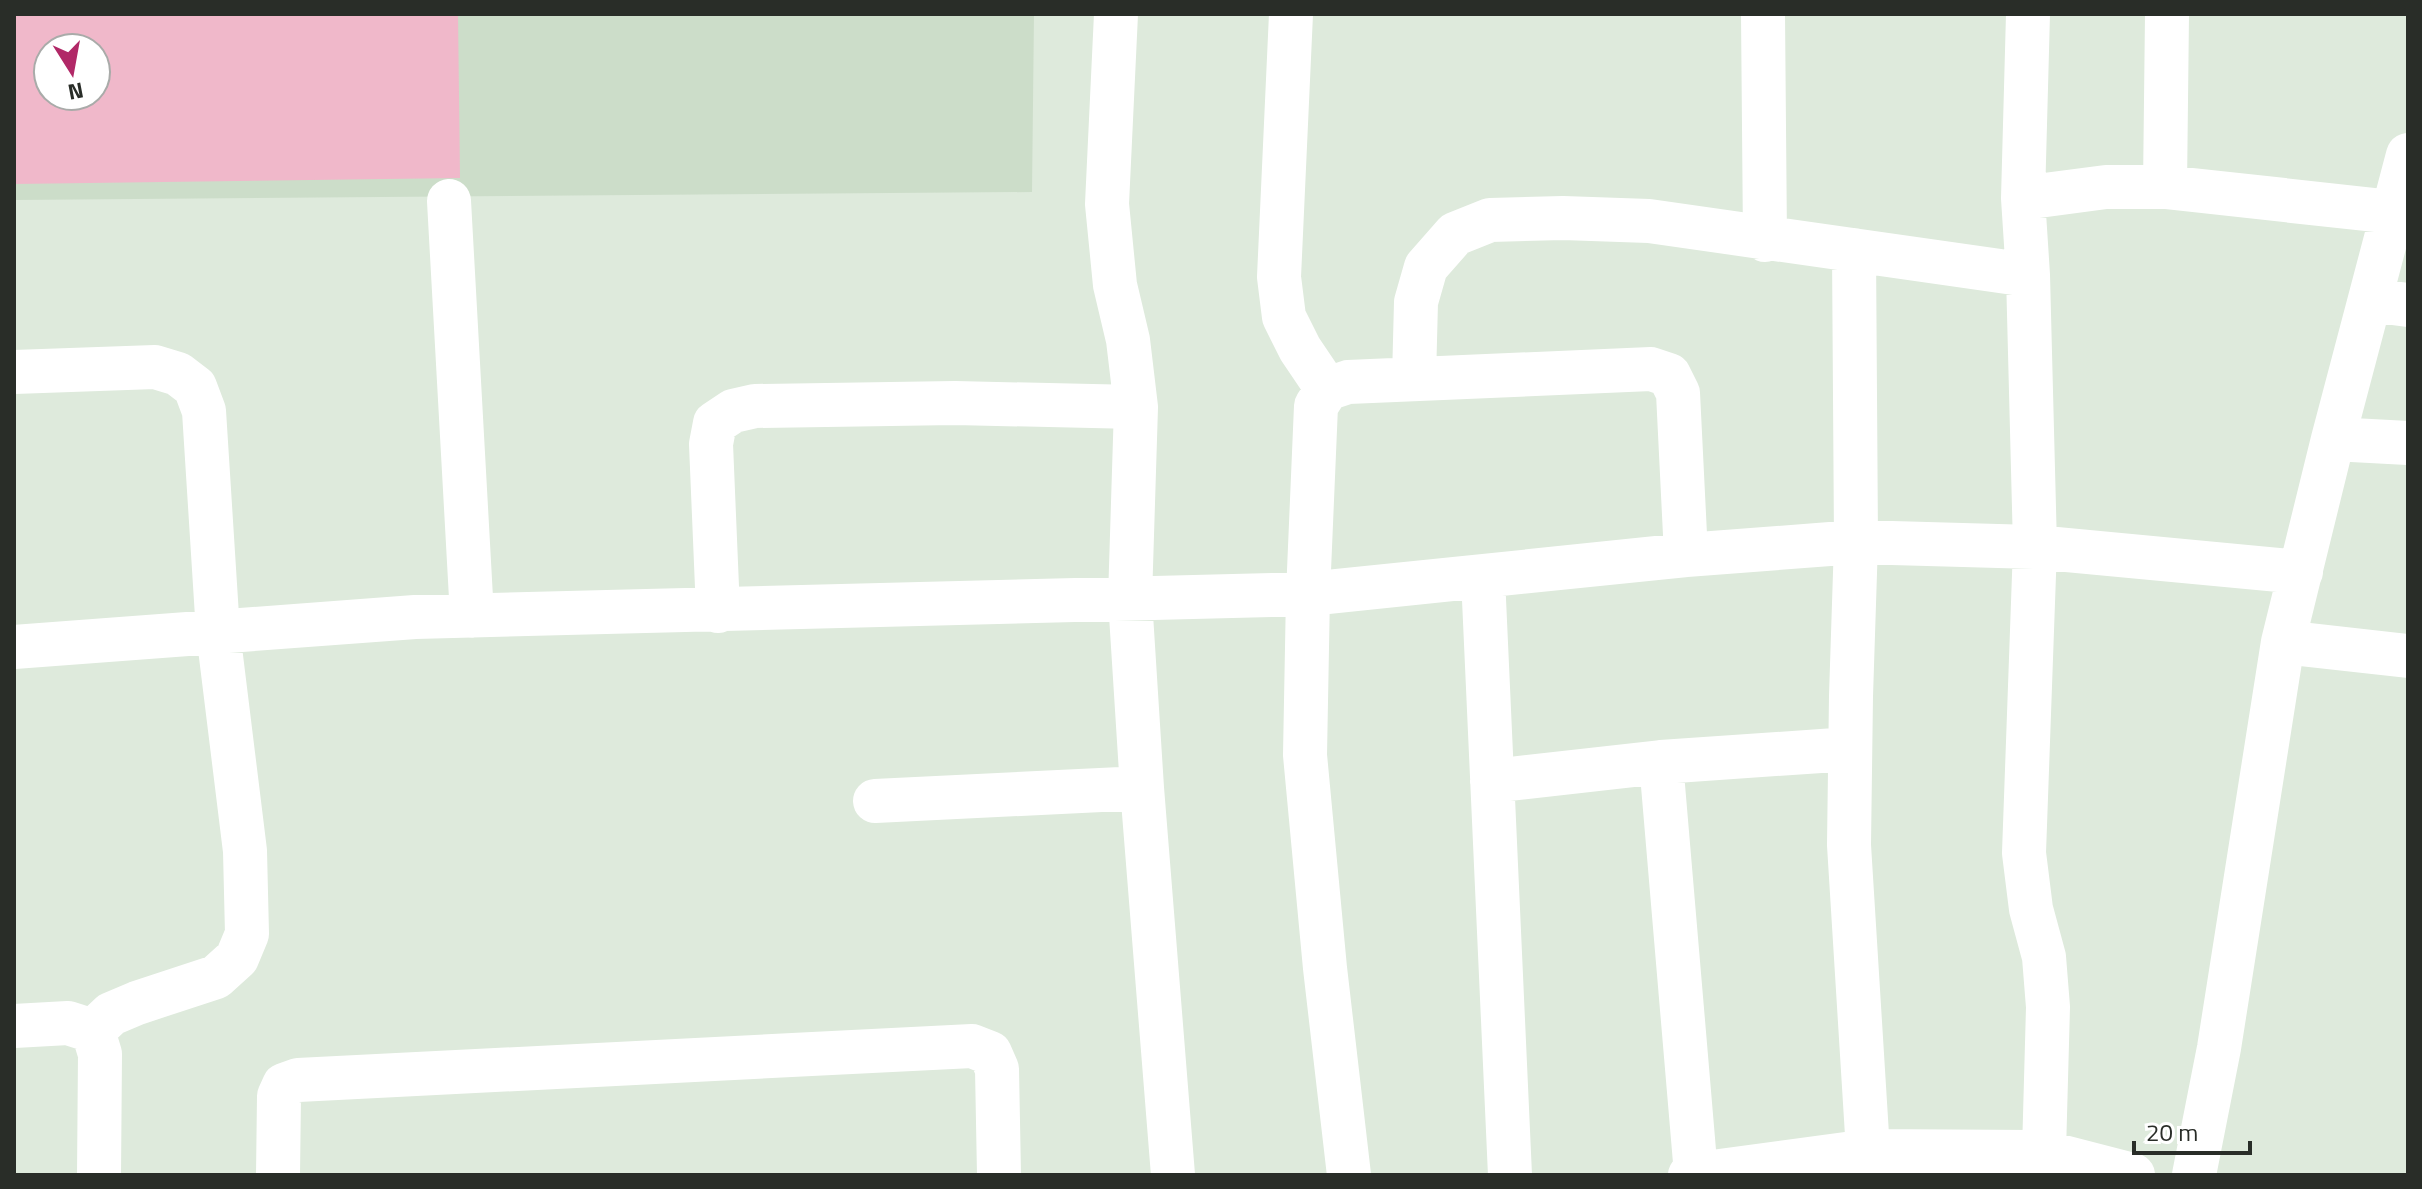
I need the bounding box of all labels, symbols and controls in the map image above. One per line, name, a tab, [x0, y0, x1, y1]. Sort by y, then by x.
north arrow	[32, 32, 112, 112]
text: N	[65, 73, 87, 110]
scale bar	[2134, 1105, 2250, 1155]
text: 20 m	[2146, 1114, 2198, 1150]

